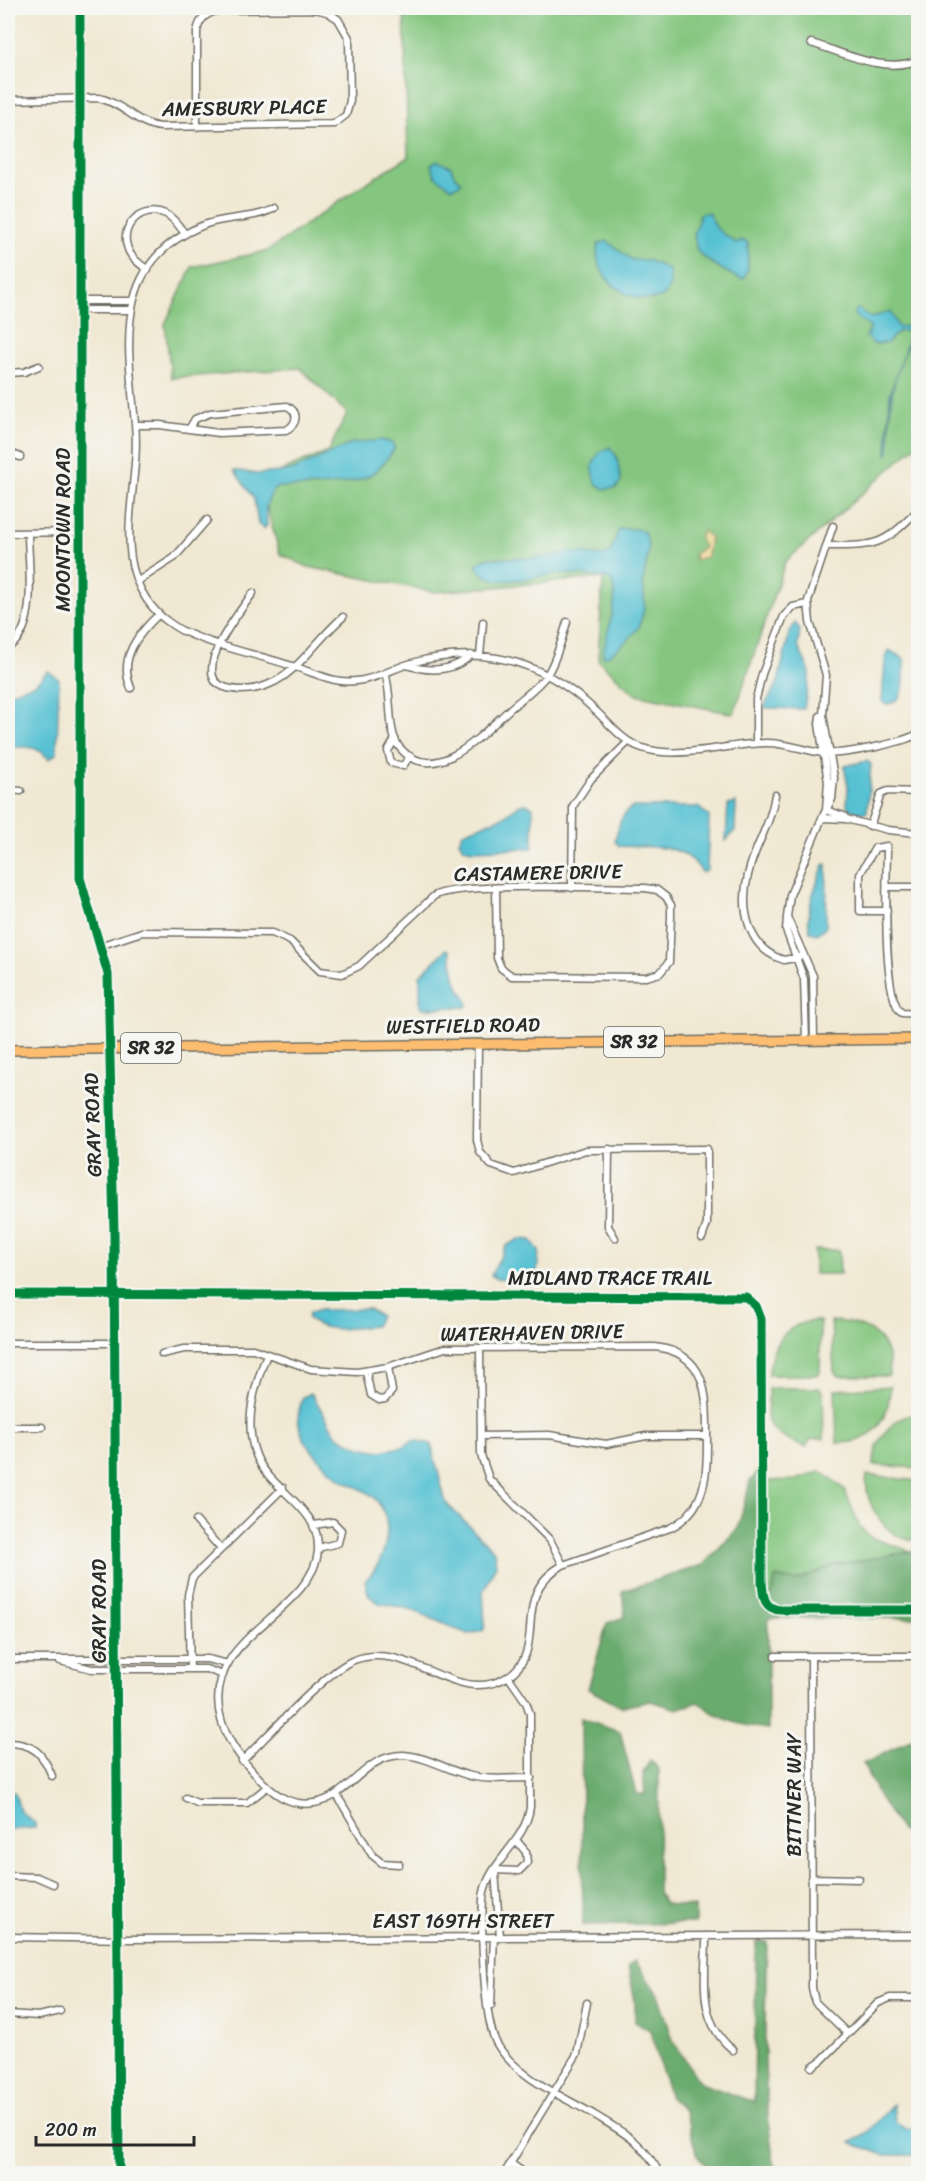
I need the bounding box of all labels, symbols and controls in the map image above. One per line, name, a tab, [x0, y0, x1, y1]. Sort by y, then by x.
street label: AMESBURY PLACE	[160, 89, 328, 127]
street label: MOONTOWN ROAD	[46, 448, 81, 612]
street label: CASTAMERE DRIVE	[454, 854, 624, 892]
street label: WESTFIELD ROAD	[386, 1007, 540, 1045]
road number: SR 32	[604, 1027, 664, 1057]
road number: SR 32	[121, 1033, 181, 1063]
street label: GRAY ROAD	[74, 1072, 112, 1178]
street label: MIDLAND TRACE TRAIL	[508, 1261, 713, 1296]
street label: WATERHAVEN DRIVE	[440, 1314, 626, 1352]
street label: GRAY ROAD	[82, 1559, 117, 1663]
street label: BITTNER WAY	[777, 1731, 812, 1857]
street label: EAST 169TH STREET	[372, 1904, 555, 1939]
scale bar	[36, 2109, 194, 2147]
text: 200 m	[45, 2114, 97, 2146]

